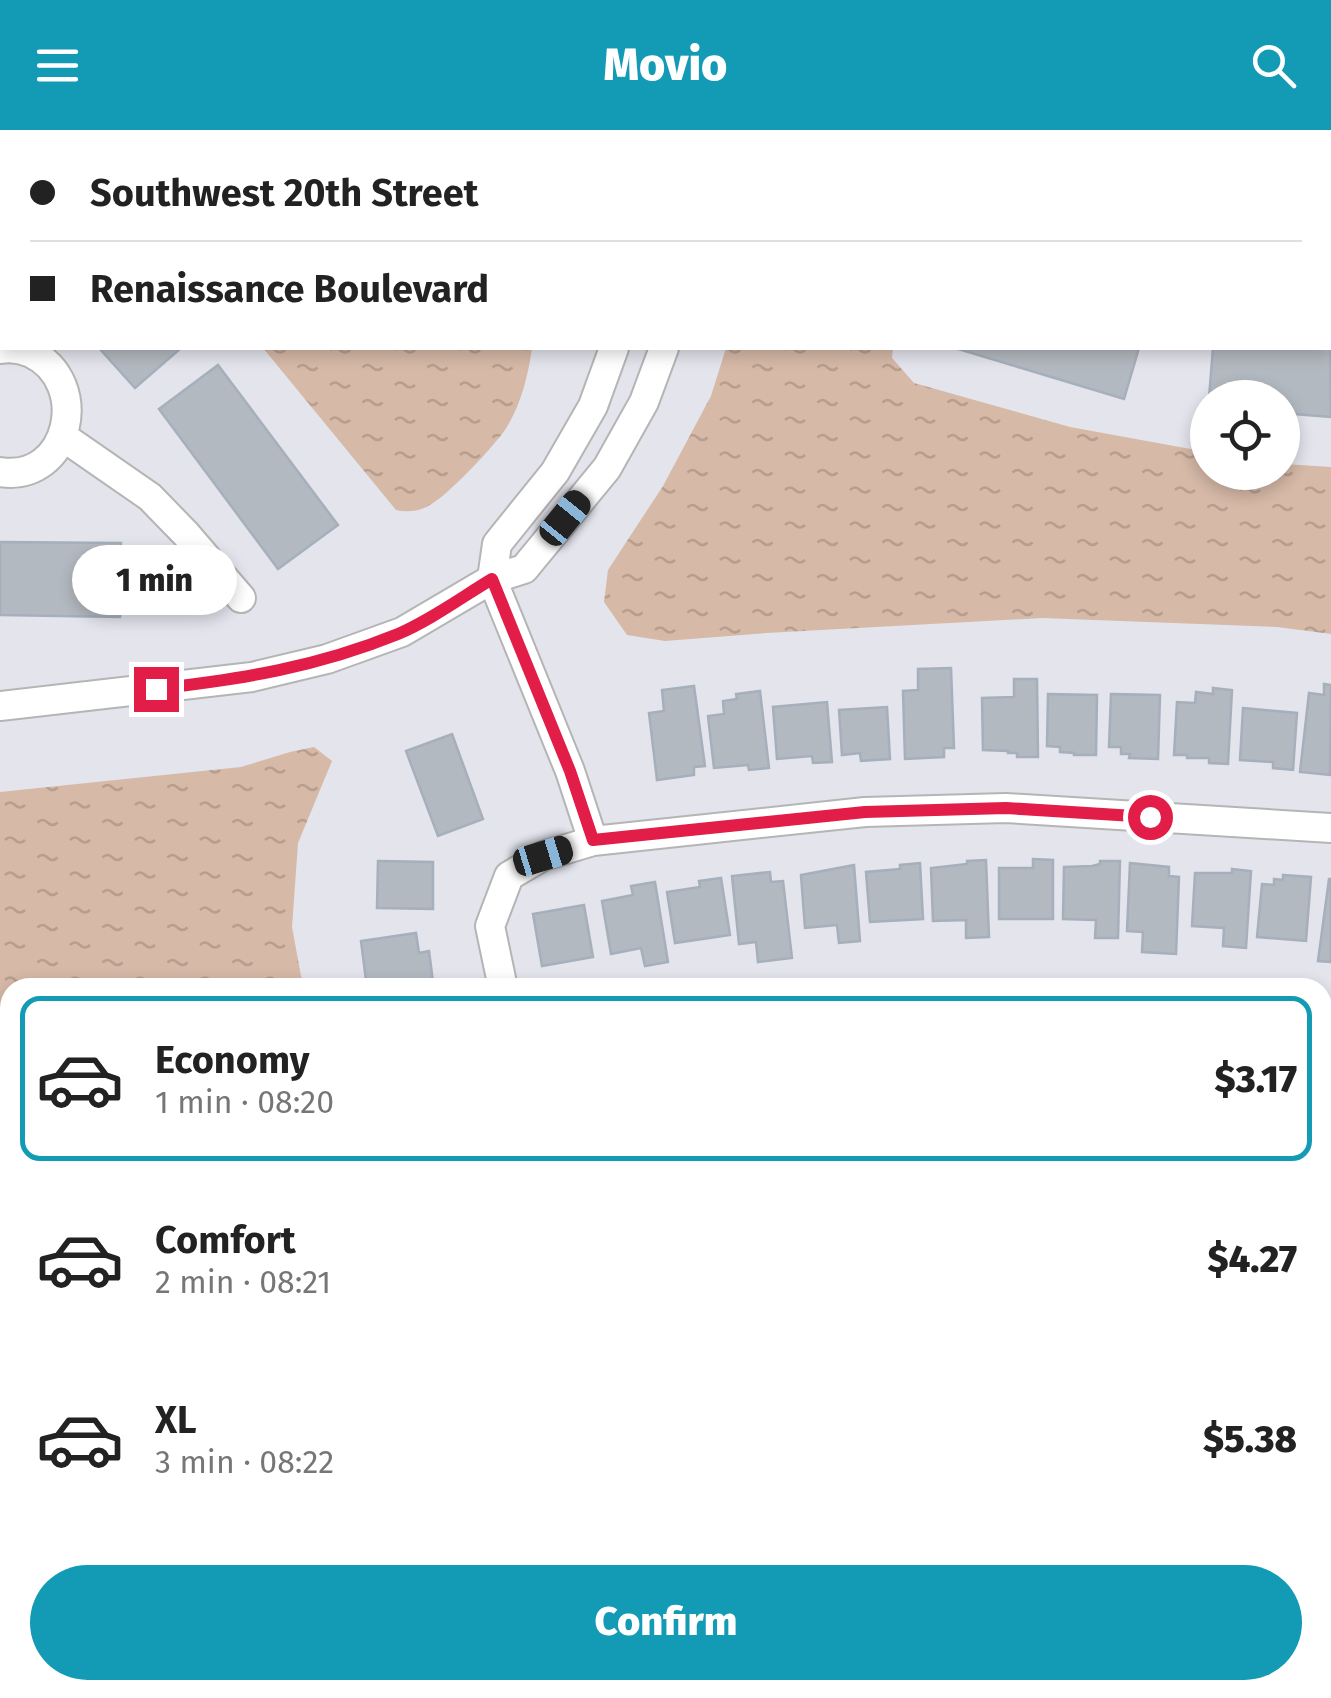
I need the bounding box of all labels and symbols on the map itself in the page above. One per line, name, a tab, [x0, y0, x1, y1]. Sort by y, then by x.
car	[534, 485, 596, 551]
callout: 1 min	[74, 544, 238, 614]
route end	[134, 667, 179, 712]
route start	[1128, 795, 1173, 840]
car	[510, 833, 576, 879]

